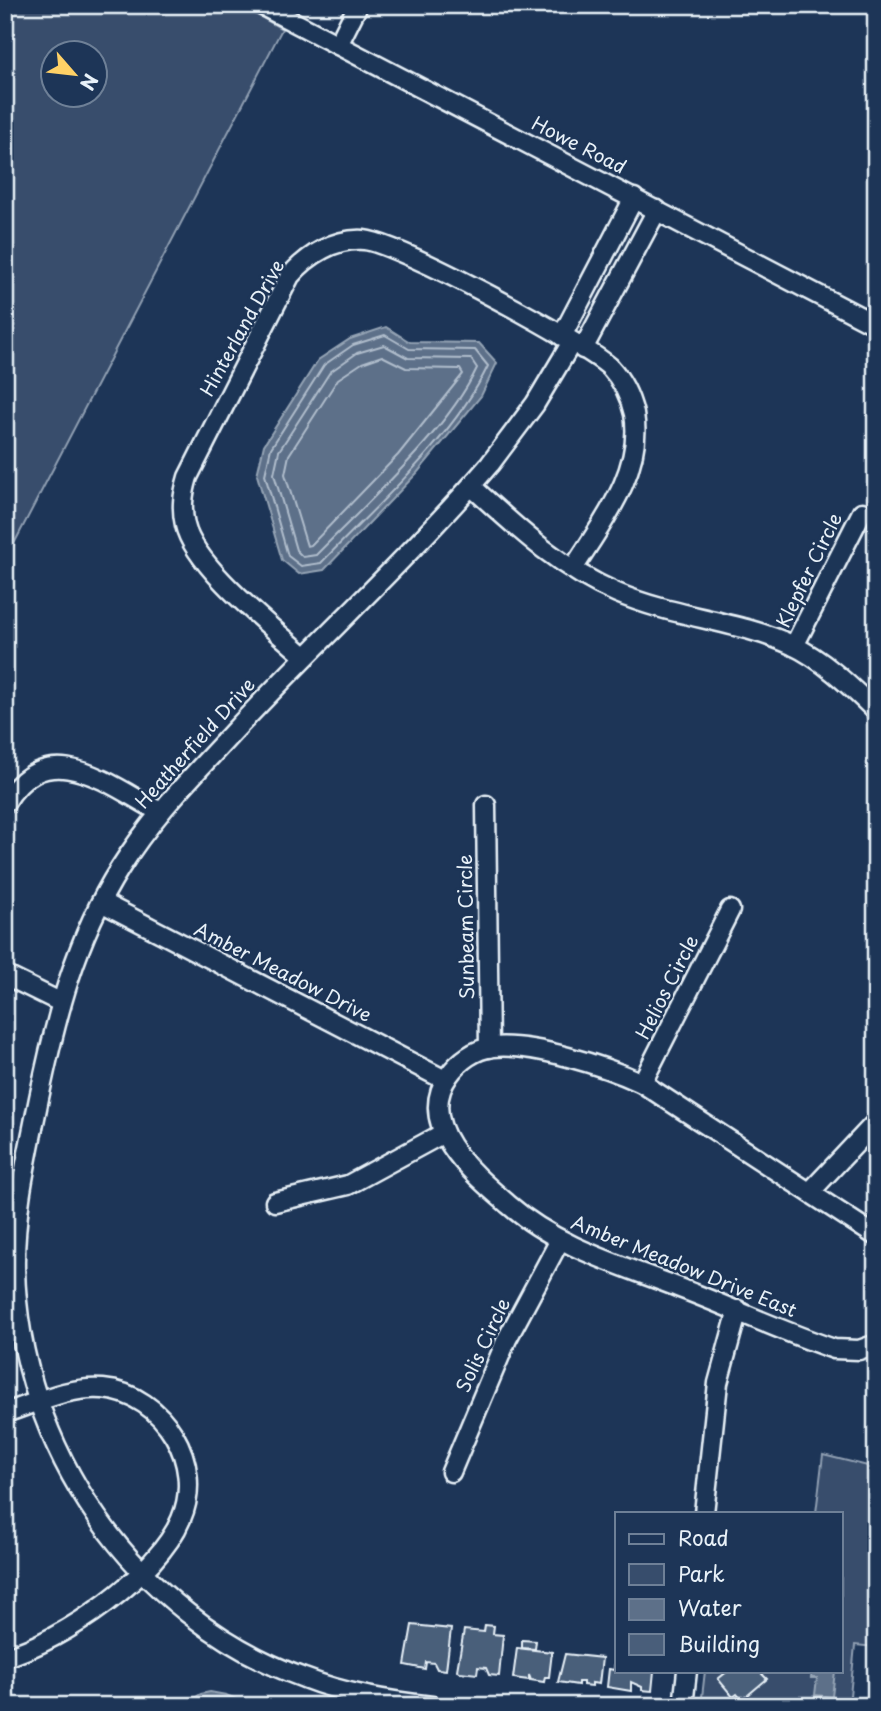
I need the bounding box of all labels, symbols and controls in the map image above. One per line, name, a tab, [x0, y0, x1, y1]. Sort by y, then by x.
north arrow	[38, 38, 108, 108]
text: N	[74, 69, 106, 96]
street label: Howe Road	[527, 108, 632, 180]
street label: Hinterland Drive	[192, 254, 290, 401]
street label: Klepfer Circle	[768, 507, 848, 632]
street label: Heatherfield Drive	[128, 671, 261, 814]
street label: Sunbeam Circle	[450, 854, 480, 1000]
street label: Amber Meadow Drive	[190, 914, 377, 1028]
street label: Helios Circle	[628, 929, 704, 1044]
street label: Amber Meadow Drive East	[568, 1207, 802, 1323]
street label: Solis Circle	[448, 1293, 516, 1397]
legend	[615, 1512, 842, 1672]
text: Road	[678, 1521, 729, 1553]
text: Park	[678, 1557, 725, 1589]
text: Water	[678, 1591, 742, 1623]
text: Building	[678, 1627, 760, 1659]

